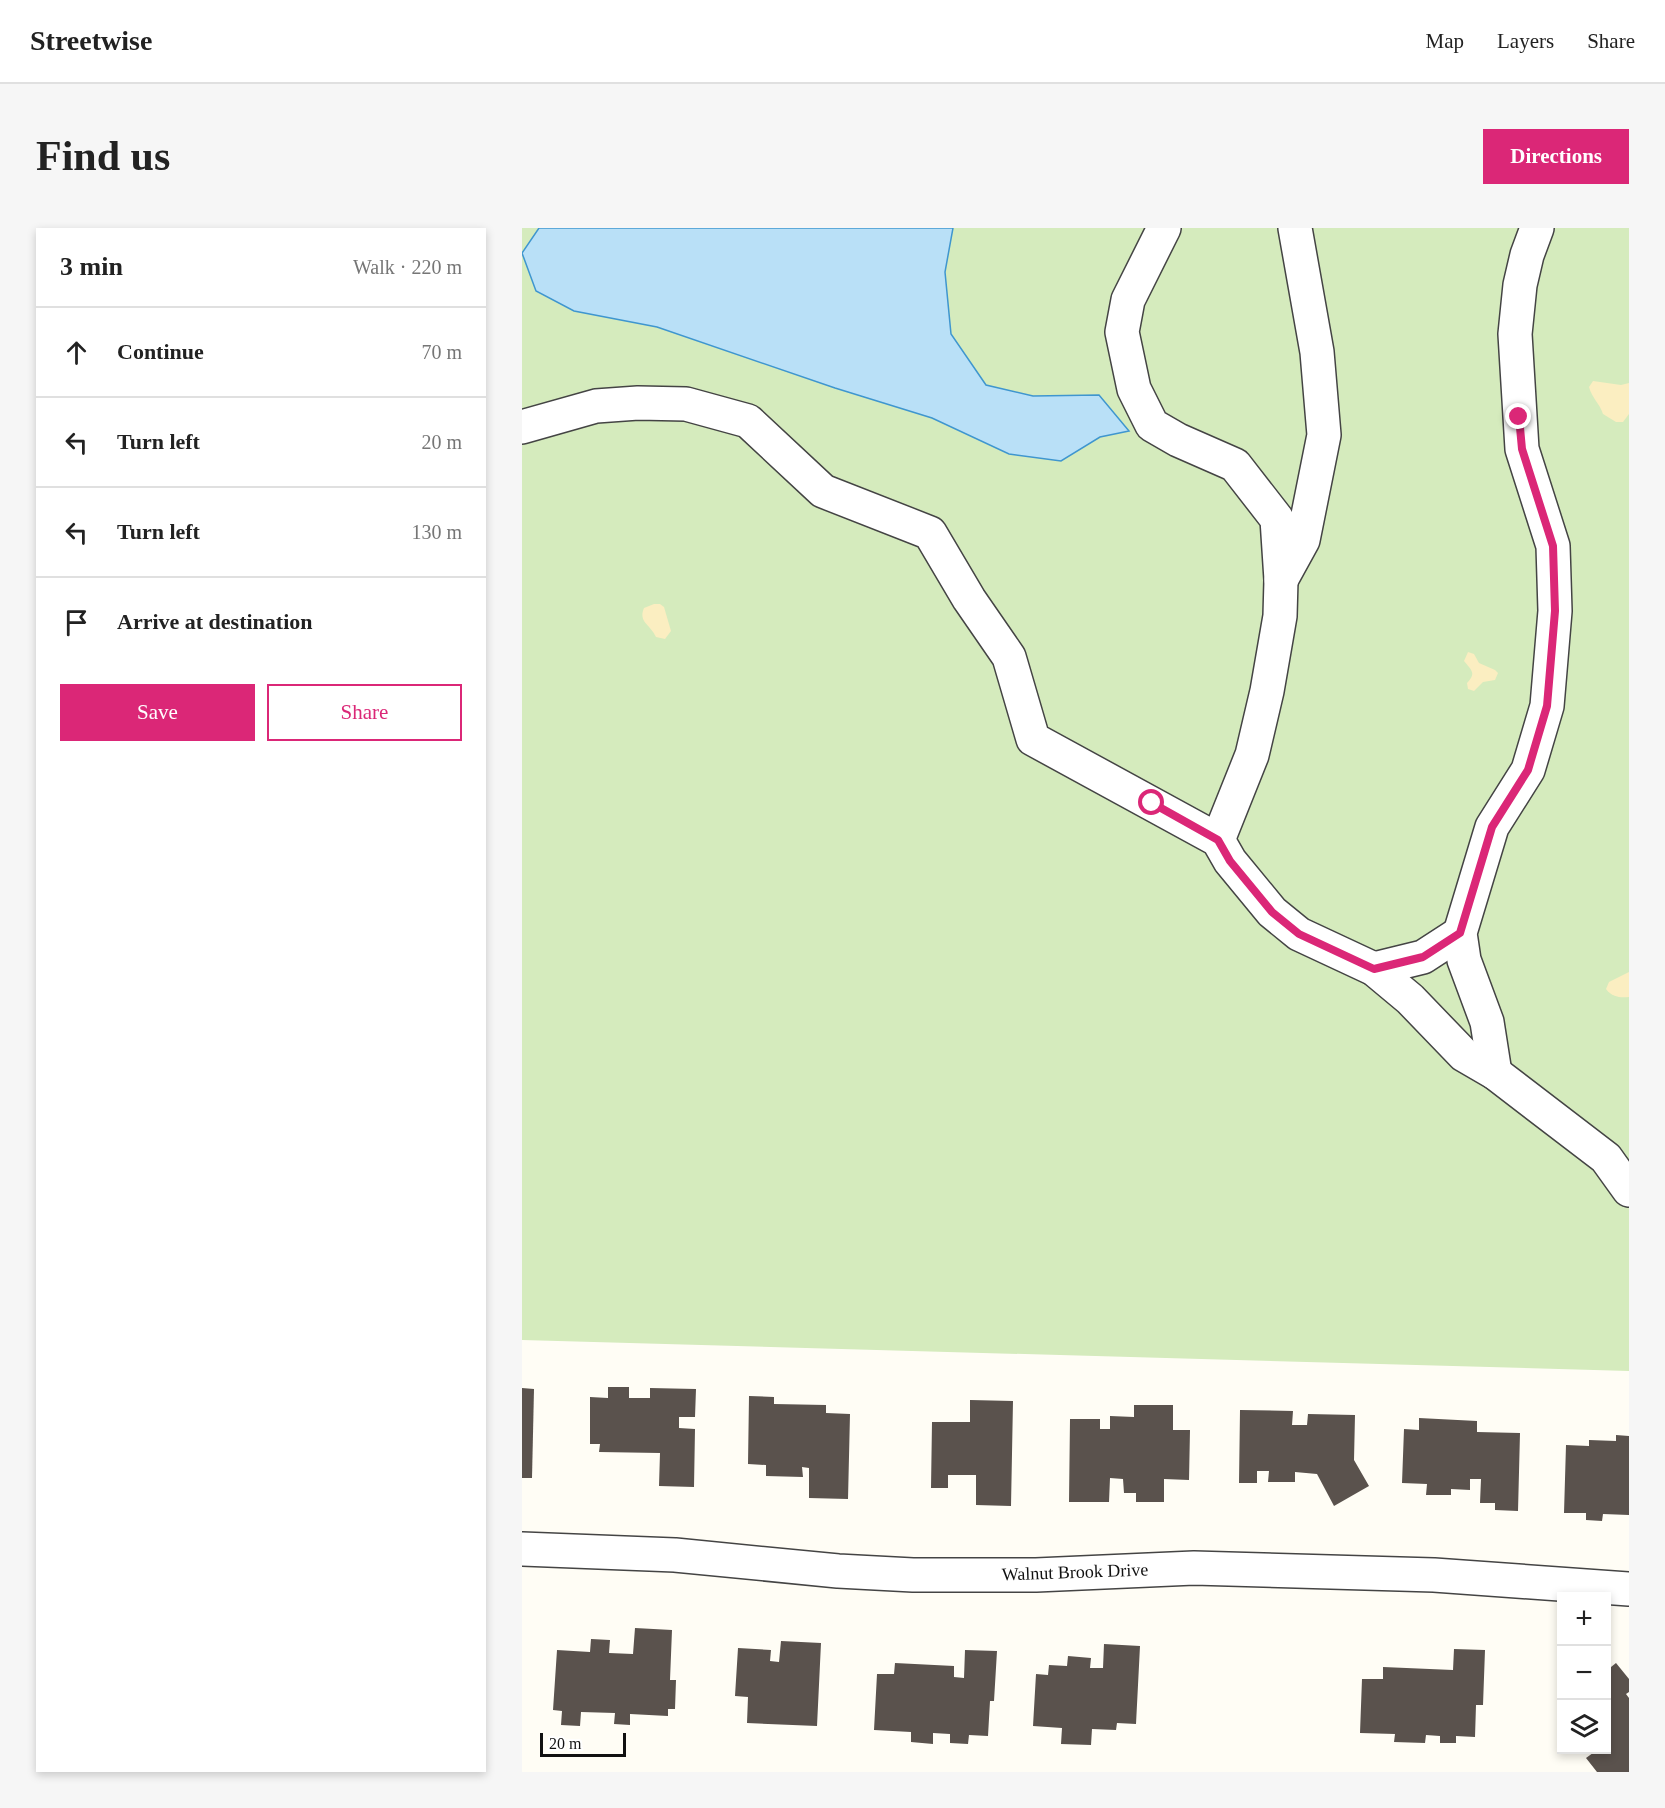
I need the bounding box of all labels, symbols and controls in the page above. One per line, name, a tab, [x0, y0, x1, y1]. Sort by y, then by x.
text: Streetwise	[30, 25, 152, 56]
text: Map	[1426, 29, 1464, 53]
text: Layers	[1497, 29, 1554, 53]
text: Share	[1587, 29, 1635, 53]
button: Directions	[1483, 129, 1629, 184]
text: Find us	[36, 133, 170, 179]
text: 3 min	[60, 252, 123, 281]
text: Walk · 220 m	[353, 256, 462, 278]
icon: ahead	[60, 336, 93, 369]
text: Continue	[117, 339, 204, 364]
text: 70 m	[421, 341, 462, 363]
route end	[1505, 403, 1531, 429]
icon: left	[60, 426, 93, 459]
text: Turn left	[117, 429, 200, 454]
text: 20 m	[421, 431, 462, 453]
icon: left	[60, 516, 93, 549]
text: Turn left	[117, 519, 200, 544]
text: 130 m	[411, 521, 462, 543]
icon: arrive	[60, 606, 93, 639]
text: Arrive at destination	[117, 609, 313, 634]
button: Save	[60, 684, 255, 741]
button: Share	[267, 684, 462, 741]
route start	[1138, 789, 1164, 815]
street label: Walnut Brook Drive	[1001, 1559, 1149, 1585]
map controls	[1557, 1592, 1611, 1754]
button: +	[1557, 1592, 1611, 1646]
button: −	[1557, 1646, 1611, 1700]
button: layers	[1557, 1700, 1611, 1754]
scale bar	[540, 1730, 626, 1758]
text: 20 m	[549, 1735, 581, 1752]

